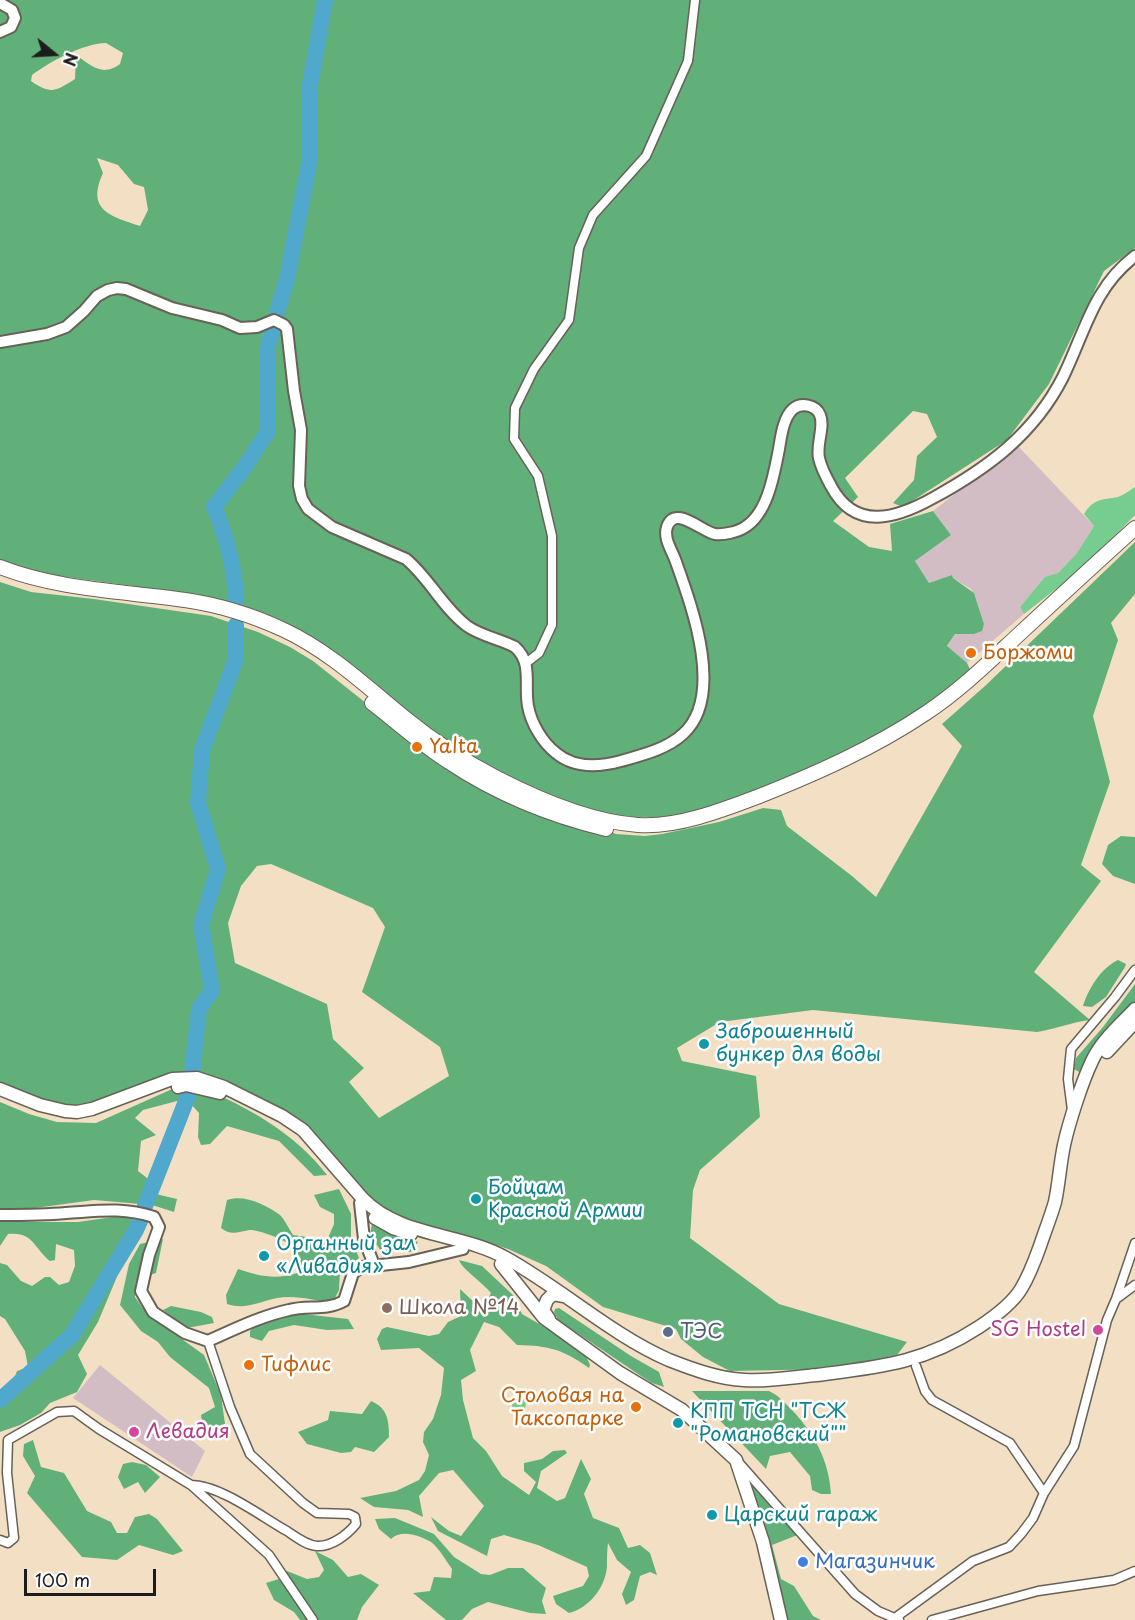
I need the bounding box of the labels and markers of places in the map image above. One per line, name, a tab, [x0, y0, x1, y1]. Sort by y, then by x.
place label: Боржоми	[983, 641, 1074, 665]
marker: Боржоми	[964, 646, 978, 660]
place label: Yalta	[429, 735, 478, 759]
marker: Yalta	[410, 740, 424, 754]
place label: Заброшенный бункер для воды	[716, 1020, 881, 1067]
marker: Заброшенный бункер для воды	[697, 1037, 711, 1051]
place label: Бойцам Красной Армии	[488, 1176, 643, 1223]
marker: Бойцам Красной Армии	[469, 1192, 483, 1206]
place label: Органный зал «Ливадия»	[276, 1232, 416, 1279]
marker: Органный зал «Ливадия»	[257, 1249, 271, 1263]
place label: Школа №14	[399, 1296, 520, 1320]
marker: Школа №14	[380, 1301, 394, 1315]
place label: SG Hostel	[991, 1318, 1086, 1342]
place label: ТЭС	[680, 1320, 723, 1344]
marker: SG Hostel	[1091, 1323, 1105, 1337]
marker: ТЭС	[661, 1325, 675, 1339]
place label: Тифлис	[261, 1353, 331, 1377]
marker: Тифлис	[242, 1358, 256, 1372]
place label: Столовая на Таксопарке	[501, 1384, 624, 1431]
marker: Столовая на Таксопарке	[629, 1400, 643, 1414]
place label: КПП ТСН "ТСЖ "Романовский""	[690, 1400, 846, 1447]
marker: КПП ТСН "ТСЖ "Романовский""	[671, 1416, 685, 1430]
place label: Левадия	[146, 1420, 230, 1444]
marker: Левадия	[127, 1425, 141, 1439]
place label: Царский гараж	[724, 1503, 877, 1527]
marker: Царский гараж	[705, 1508, 719, 1522]
place label: Магазинчик	[815, 1550, 935, 1574]
marker: Магазинчик	[796, 1555, 810, 1569]

